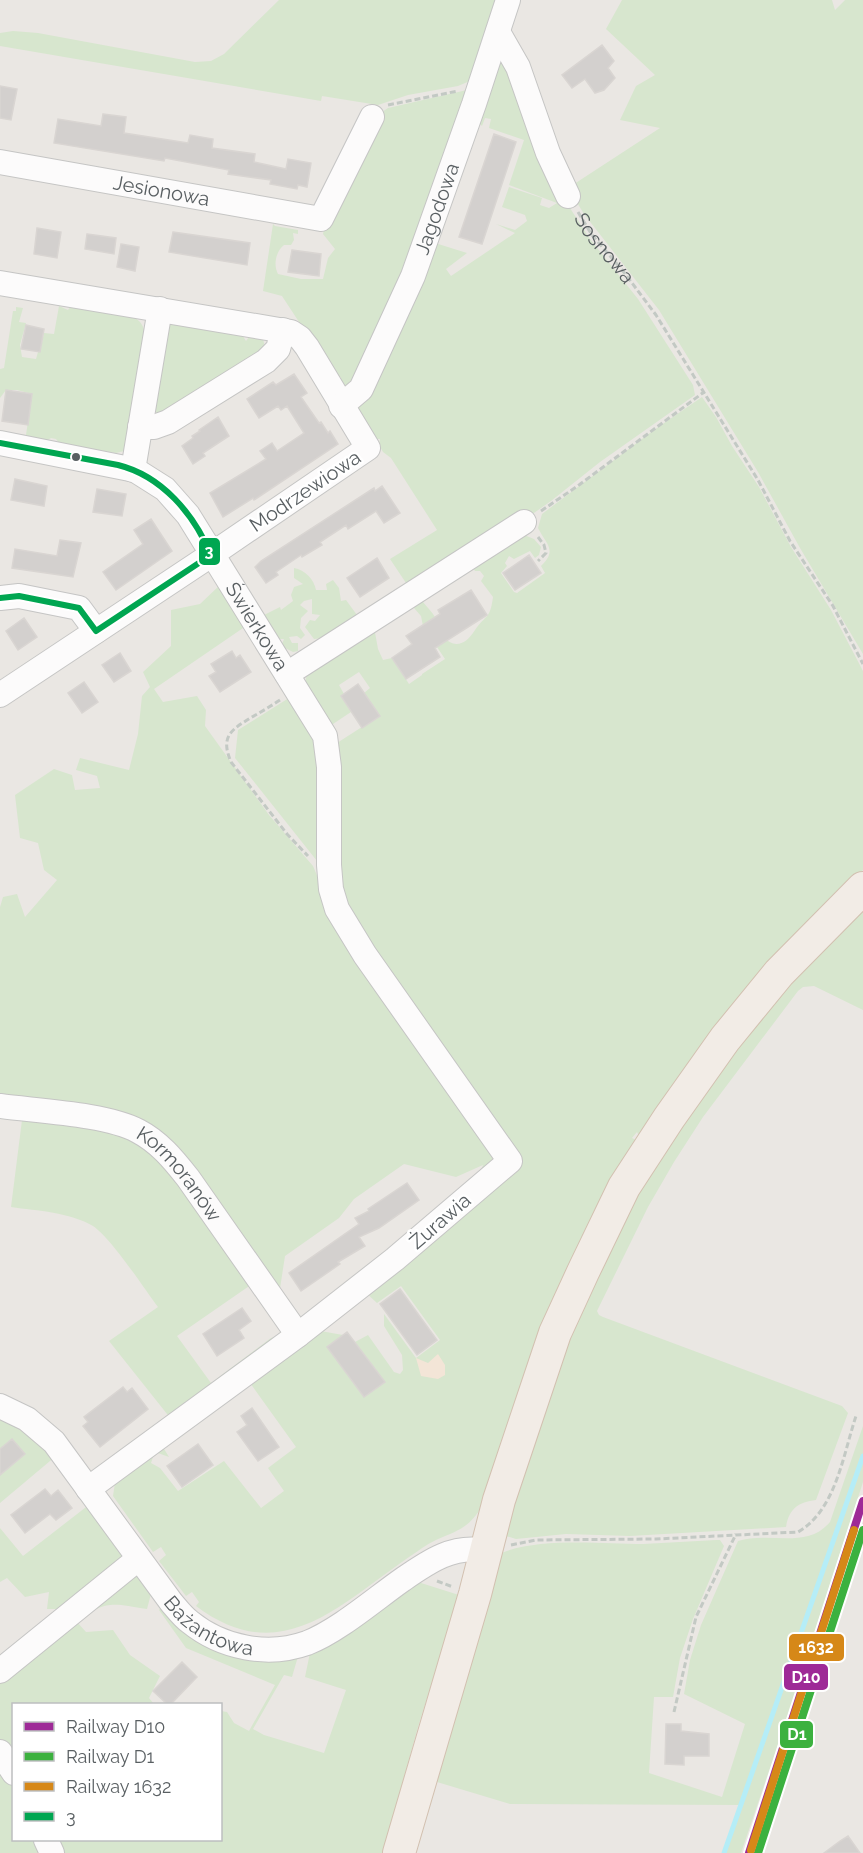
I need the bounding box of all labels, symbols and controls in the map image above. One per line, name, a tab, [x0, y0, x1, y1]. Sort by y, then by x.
street label: Jagodowa	[410, 160, 464, 258]
street label: Jesionowa	[111, 170, 211, 211]
street label: Sosnowa	[569, 208, 640, 288]
street label: Modrzewiowa	[245, 445, 365, 537]
unlabelled marker	[70, 451, 82, 463]
line badge: 3	[198, 537, 221, 566]
text: 3	[205, 542, 214, 561]
street label: Świerkowa	[221, 577, 294, 675]
street label: Kormoranów	[132, 1121, 227, 1226]
street label: Żurawia	[404, 1187, 476, 1254]
street label: Bażantowa	[159, 1591, 255, 1661]
line badge: 1632	[788, 1633, 845, 1662]
text: 1632	[798, 1638, 834, 1657]
line badge: D10	[783, 1663, 829, 1691]
text: D10	[791, 1668, 821, 1687]
legend	[12, 1703, 222, 1841]
text: Railway D10	[66, 1716, 165, 1737]
line badge: D1	[779, 1720, 814, 1749]
text: D1	[787, 1725, 807, 1744]
text: Railway D1	[66, 1746, 155, 1767]
text: Railway 1632	[66, 1776, 171, 1797]
text: 3	[66, 1806, 76, 1827]

